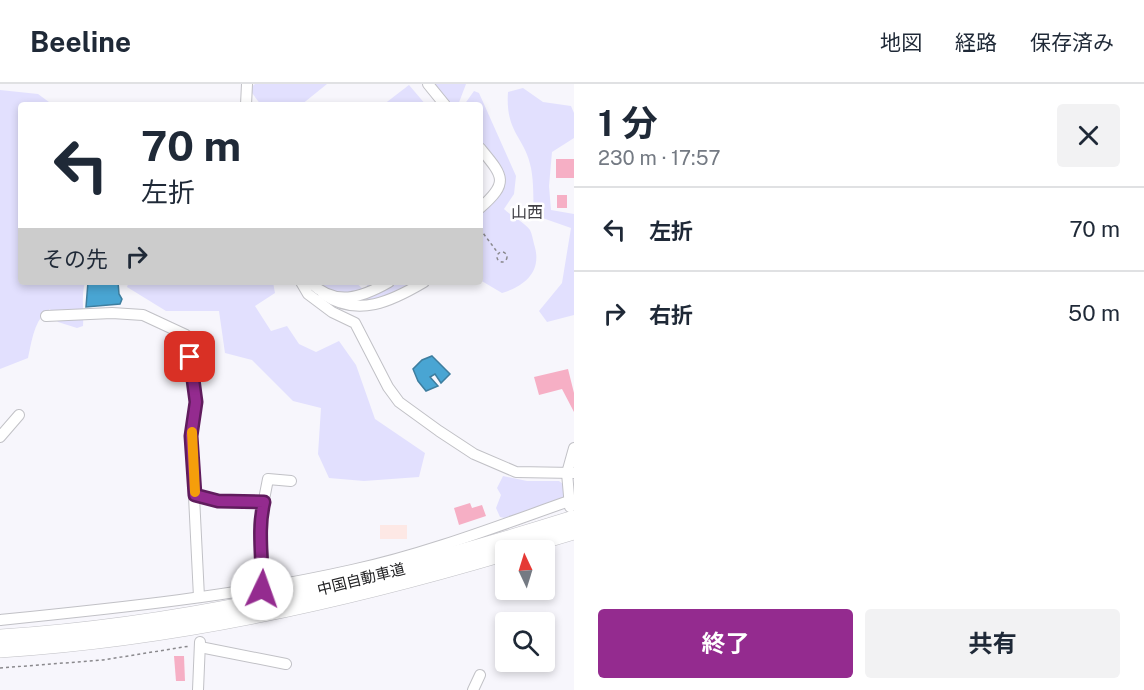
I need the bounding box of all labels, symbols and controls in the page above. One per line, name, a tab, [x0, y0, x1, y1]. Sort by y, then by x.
text: Beeline	[30, 25, 131, 58]
text: 地図	[880, 30, 922, 55]
text: 経路	[955, 30, 997, 55]
text: 保存済み	[1030, 30, 1114, 55]
text: 1 分	[598, 102, 658, 144]
button: close	[1057, 104, 1120, 167]
text: 70 m	[141, 121, 241, 170]
icon: left	[42, 126, 120, 204]
text: 230 m · 17:57	[598, 146, 720, 170]
text: 左折	[141, 176, 195, 208]
district label: 山西	[511, 203, 543, 222]
icon: left	[598, 213, 631, 246]
text: 70 m	[1069, 216, 1120, 242]
text: 左折	[649, 218, 693, 244]
icon: right	[120, 240, 153, 273]
text: その先	[42, 246, 108, 272]
icon: right	[598, 297, 631, 330]
text: 50 m	[1068, 300, 1120, 326]
text: 右折	[649, 302, 693, 328]
pin	[164, 331, 215, 382]
icon: arrive	[173, 340, 206, 373]
north arrow	[495, 540, 555, 600]
map controls	[495, 540, 555, 672]
position arrow	[230, 557, 294, 621]
street label: 中国自動車道	[315, 560, 407, 598]
button: 終了	[598, 609, 853, 678]
button: 共有	[865, 609, 1120, 678]
button: search	[495, 612, 555, 672]

